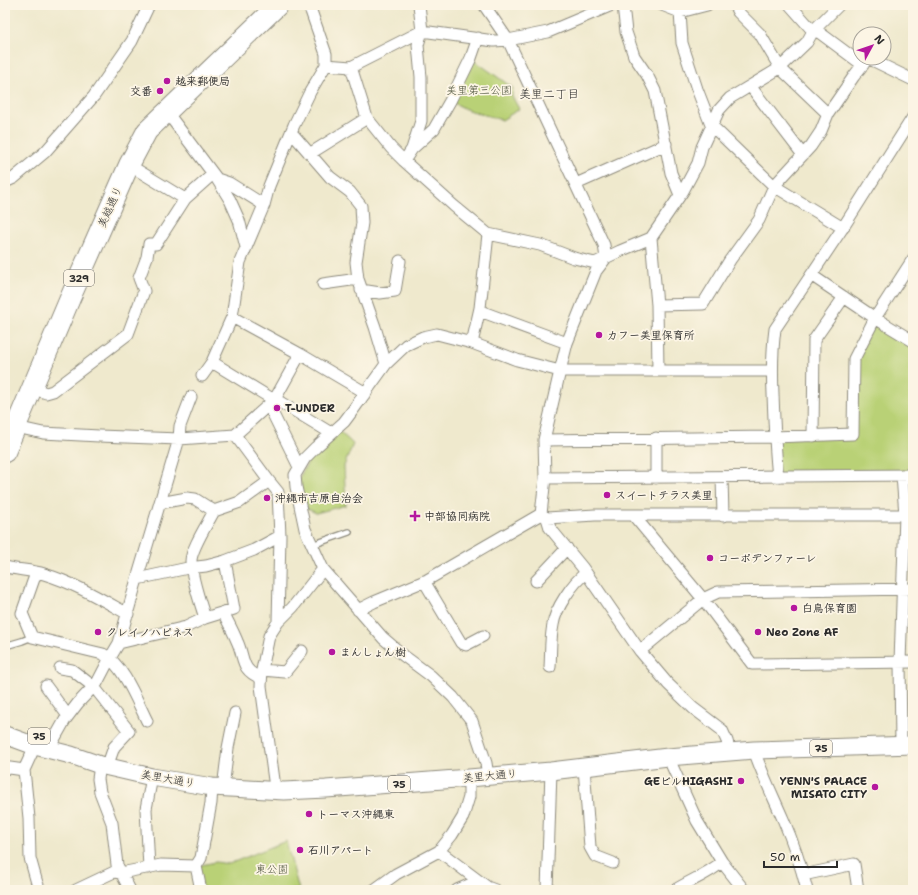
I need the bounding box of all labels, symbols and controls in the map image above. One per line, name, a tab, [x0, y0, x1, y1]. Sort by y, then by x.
north arrow	[852, 26, 892, 66]
text: N	[871, 32, 888, 48]
place label: 越来郵便局	[175, 74, 230, 89]
marker: 越来郵便局	[162, 76, 172, 86]
park label: 美里第三公園	[446, 83, 512, 98]
place label: 交番	[130, 84, 152, 99]
marker: 交番	[155, 86, 165, 96]
district label: 美里二丁目	[519, 86, 579, 102]
street label: 美越通り	[94, 184, 126, 230]
road number: 329	[64, 270, 94, 286]
place label: カフー美里保育所	[607, 328, 695, 343]
marker: カフー美里保育所	[594, 330, 604, 340]
place label: T-UNDER	[285, 401, 335, 416]
marker: T-UNDER	[272, 403, 282, 413]
place label: スイートテラス美里	[615, 488, 713, 503]
marker: スイートテラス美里	[602, 490, 612, 500]
place label: 沖縄市吉原自治会	[275, 491, 363, 506]
marker: 沖縄市吉原自治会	[262, 493, 272, 503]
place label: 中部協同病院	[424, 509, 490, 524]
marker: 中部協同病院	[409, 510, 421, 522]
place label: コーポデンファーレ	[718, 551, 817, 566]
marker: コーポデンファーレ	[705, 553, 715, 563]
place label: 白鳥保育園	[802, 601, 857, 616]
marker: 白鳥保育園	[789, 603, 799, 613]
place label: クレイノハピネス	[106, 625, 194, 640]
place label: Neo Zone AF	[766, 625, 839, 640]
marker: クレイノハピネス	[93, 627, 103, 637]
marker: Neo Zone AF	[753, 627, 763, 637]
place label: まんしょん樹	[340, 645, 406, 660]
marker: まんしょん樹	[327, 647, 337, 657]
road number: 75	[28, 728, 50, 744]
road number: 75	[810, 740, 832, 756]
street label: 美里大通り	[462, 766, 518, 786]
street label: 美里大通り	[140, 767, 196, 791]
place label: GEビルHIGASHI	[644, 774, 733, 789]
place label: YENN'S PALACE MISATO CITY	[780, 774, 867, 802]
road number: 75	[388, 776, 410, 792]
marker: GEビルHIGASHI	[736, 776, 746, 786]
marker: YENN'S PALACE MISATO CITY	[870, 782, 880, 792]
place label: トーマス沖縄東	[317, 807, 394, 822]
marker: トーマス沖縄東	[304, 809, 314, 819]
place label: 石川アパート	[308, 843, 373, 858]
scale bar	[764, 843, 837, 869]
marker: 石川アパート	[295, 845, 305, 855]
text: 50 m	[770, 849, 800, 865]
park label: 東公園	[256, 862, 289, 877]

